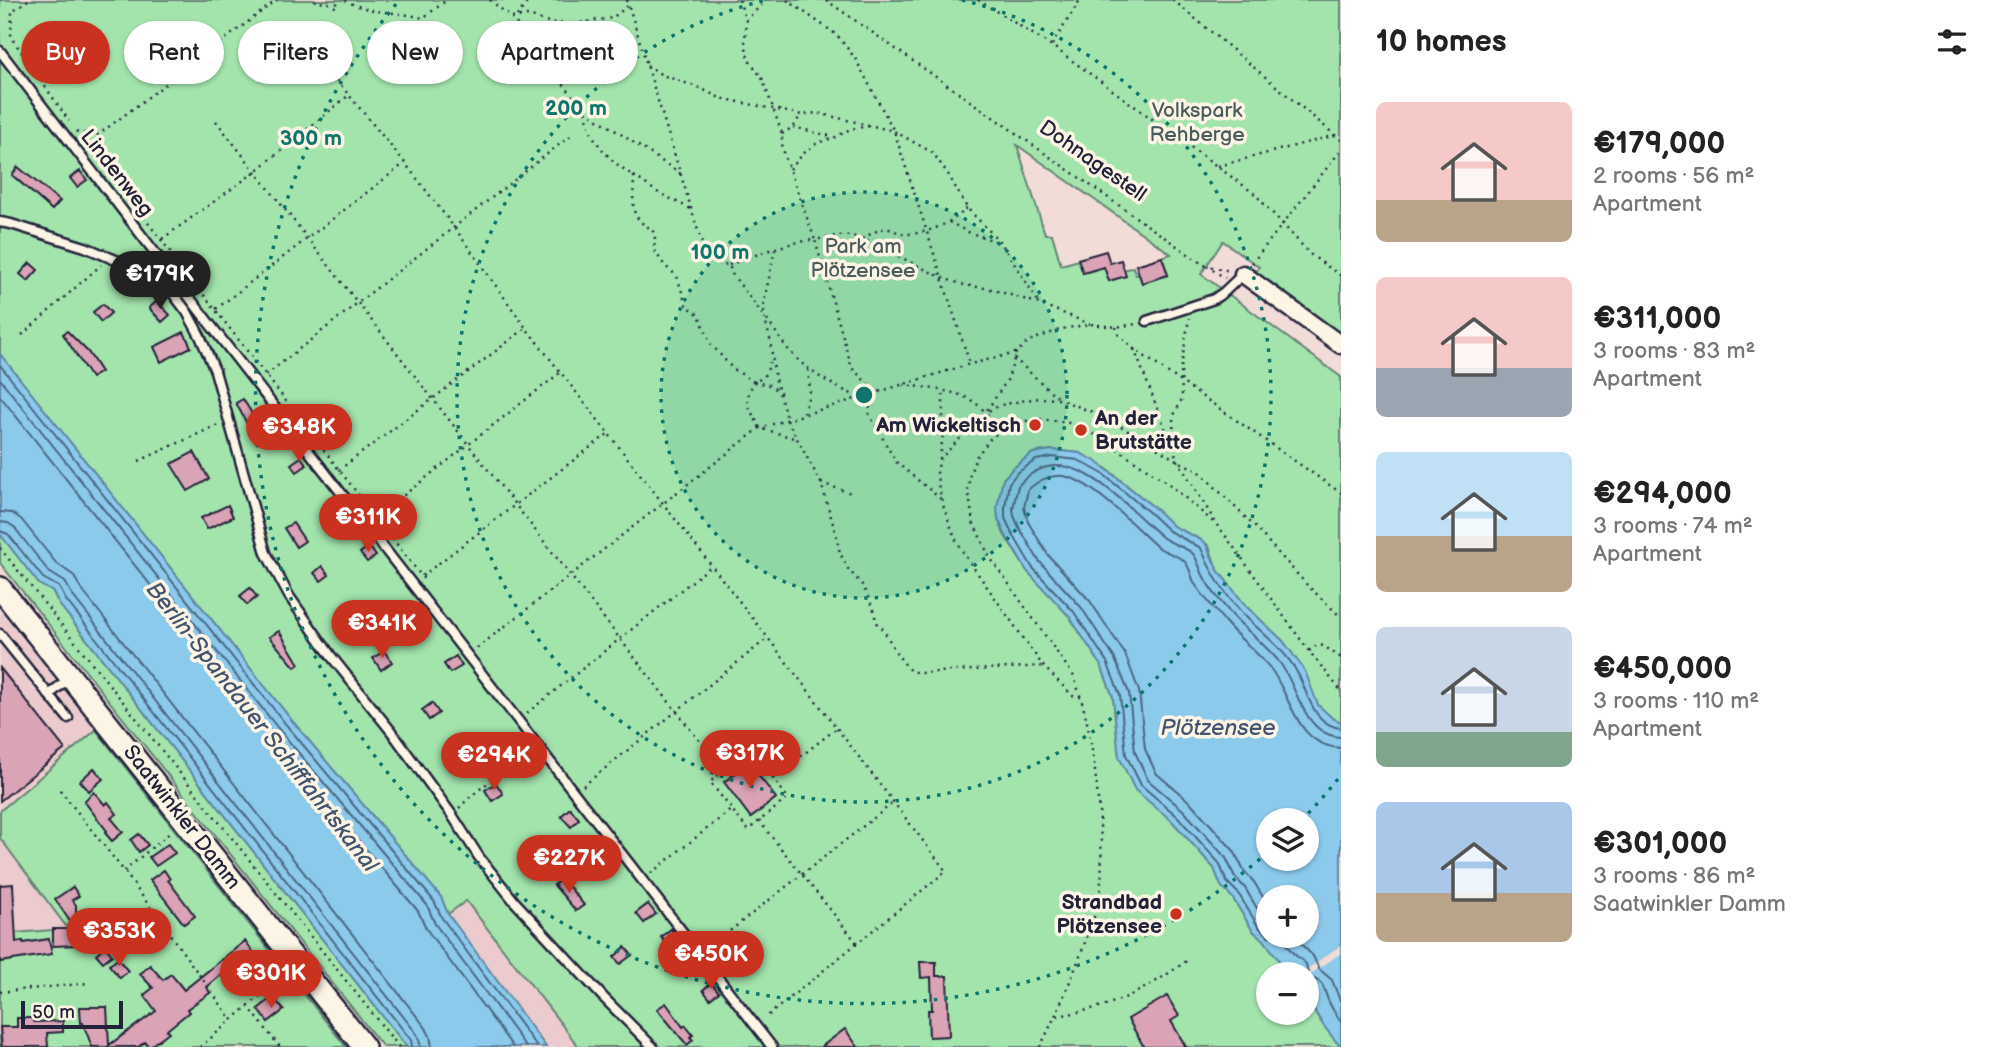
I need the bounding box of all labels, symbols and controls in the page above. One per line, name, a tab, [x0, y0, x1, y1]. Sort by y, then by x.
chip: Buy	[21, 21, 110, 84]
chip: Rent	[124, 21, 224, 84]
chip: Filters	[238, 21, 353, 84]
chip: New	[367, 21, 463, 84]
chip: Apartment	[477, 21, 638, 84]
icon: filters	[1933, 23, 1971, 61]
text: 10 homes	[1376, 24, 1507, 60]
text: 200 m	[545, 96, 607, 121]
park label: Volkspark Rehberge	[1149, 98, 1245, 147]
street label: Dohnagestell	[1035, 115, 1151, 207]
street label: Lindenweg	[75, 125, 159, 221]
text: 300 m	[280, 126, 342, 151]
text: €179,000	[1593, 126, 1725, 162]
icon: home	[1432, 130, 1516, 214]
text: 2 rooms · 56 m²	[1593, 162, 1755, 190]
text: Apartment	[1593, 190, 1702, 218]
park label: Park am Plötzensee	[810, 234, 916, 283]
text: 100 m	[691, 240, 749, 265]
pin: €179K	[111, 252, 209, 311]
text: €179K	[126, 260, 194, 288]
text: €311,000	[1593, 301, 1721, 337]
icon: home	[1432, 305, 1516, 389]
text: 3 rooms · 83 m²	[1593, 337, 1755, 365]
text: Apartment	[1593, 365, 1702, 393]
centre of rings	[852, 383, 876, 407]
pin: €348K	[250, 405, 348, 464]
place label: An der Brutstätte	[1094, 406, 1192, 455]
text: €348K	[262, 413, 336, 441]
place label: Am Wickeltisch	[875, 413, 1021, 438]
marker: Am Wickeltisch	[1027, 417, 1043, 433]
marker: An der Brutstätte	[1073, 422, 1089, 438]
text: €294,000	[1593, 476, 1732, 512]
icon: home	[1432, 480, 1516, 564]
pin: €311K	[319, 494, 417, 554]
text: €311K	[335, 503, 401, 531]
text: 3 rooms · 74 m²	[1593, 512, 1753, 540]
text: Apartment	[1593, 540, 1702, 568]
water label: Berlin-Spandauer Schifffahrtskanal	[140, 576, 385, 878]
pin: €341K	[333, 600, 431, 660]
text: €341K	[347, 609, 417, 637]
text: €450,000	[1593, 651, 1732, 687]
icon: home	[1432, 655, 1516, 739]
text: 3 rooms · 110 m²	[1593, 687, 1759, 715]
water label: Plötzensee	[1160, 714, 1276, 742]
text: Apartment	[1593, 715, 1702, 743]
pin: €317K	[701, 730, 799, 790]
pin: €294K	[445, 732, 543, 792]
text: €317K	[716, 739, 784, 767]
street label: Saatwinkler Damm	[118, 740, 246, 894]
text: €294K	[457, 741, 531, 769]
map controls	[1256, 808, 1319, 1025]
button: layers	[1256, 808, 1319, 871]
text: €301,000	[1593, 826, 1727, 862]
icon: home	[1432, 830, 1516, 914]
pin: €227K	[520, 836, 618, 895]
text: €227K	[533, 844, 605, 872]
text: 3 rooms · 86 m²	[1593, 862, 1755, 890]
button: +	[1256, 885, 1319, 948]
place label: Strandbad Plötzensee	[1056, 890, 1162, 939]
text: Saatwinkler Damm	[1593, 890, 1786, 918]
marker: Strandbad Plötzensee	[1168, 906, 1184, 922]
pin: €353K	[70, 908, 168, 968]
text: €353K	[82, 917, 156, 945]
pin: €450K	[662, 932, 760, 991]
text: €450K	[674, 940, 748, 968]
pin: €301K	[222, 950, 320, 1010]
text: €301K	[236, 959, 306, 987]
button: −	[1256, 962, 1319, 1025]
scale bar	[21, 998, 122, 1030]
text: 50 m	[32, 1001, 75, 1024]

